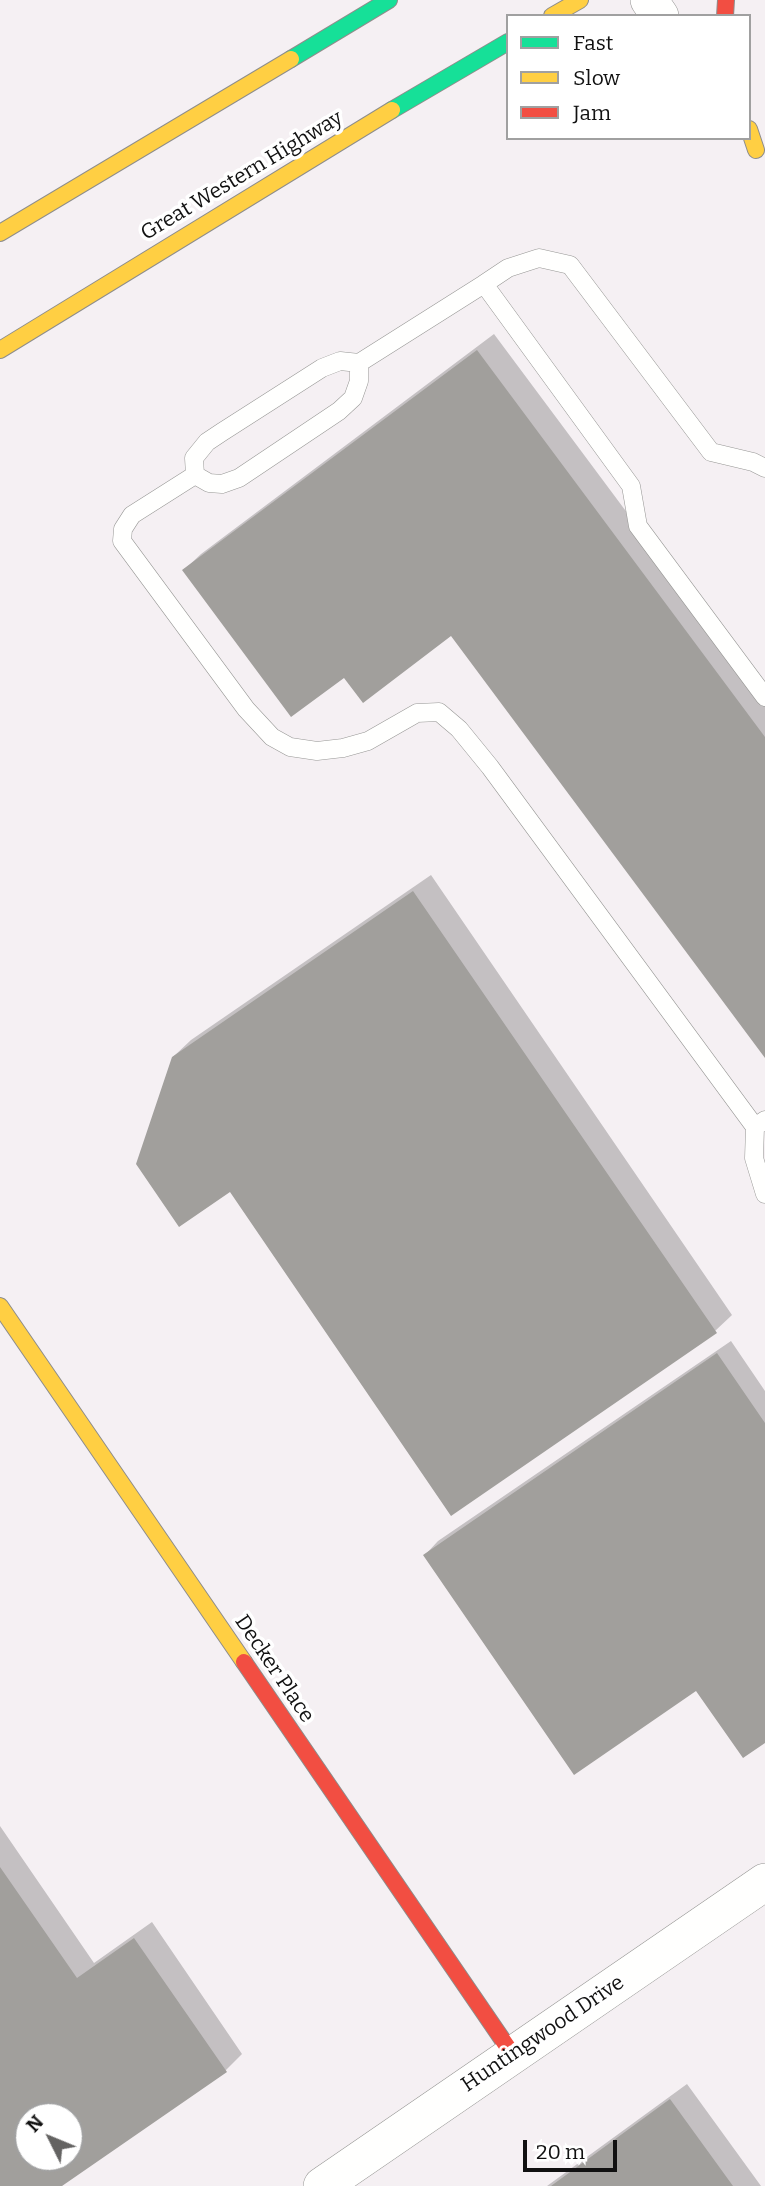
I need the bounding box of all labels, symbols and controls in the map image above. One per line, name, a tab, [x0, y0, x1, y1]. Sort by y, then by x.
legend	[506, 14, 751, 140]
text: Fast	[573, 30, 613, 56]
text: Slow	[573, 65, 620, 91]
text: Jam	[573, 100, 611, 126]
street label: Great Western Highway	[136, 106, 348, 246]
street label: Decker Place	[229, 1610, 319, 1728]
street label: Huntingwood Drive	[457, 1970, 629, 2098]
north arrow	[14, 2102, 84, 2172]
text: N	[21, 2110, 48, 2137]
scale bar	[527, 2126, 622, 2170]
text: 20 m	[536, 2139, 585, 2165]

